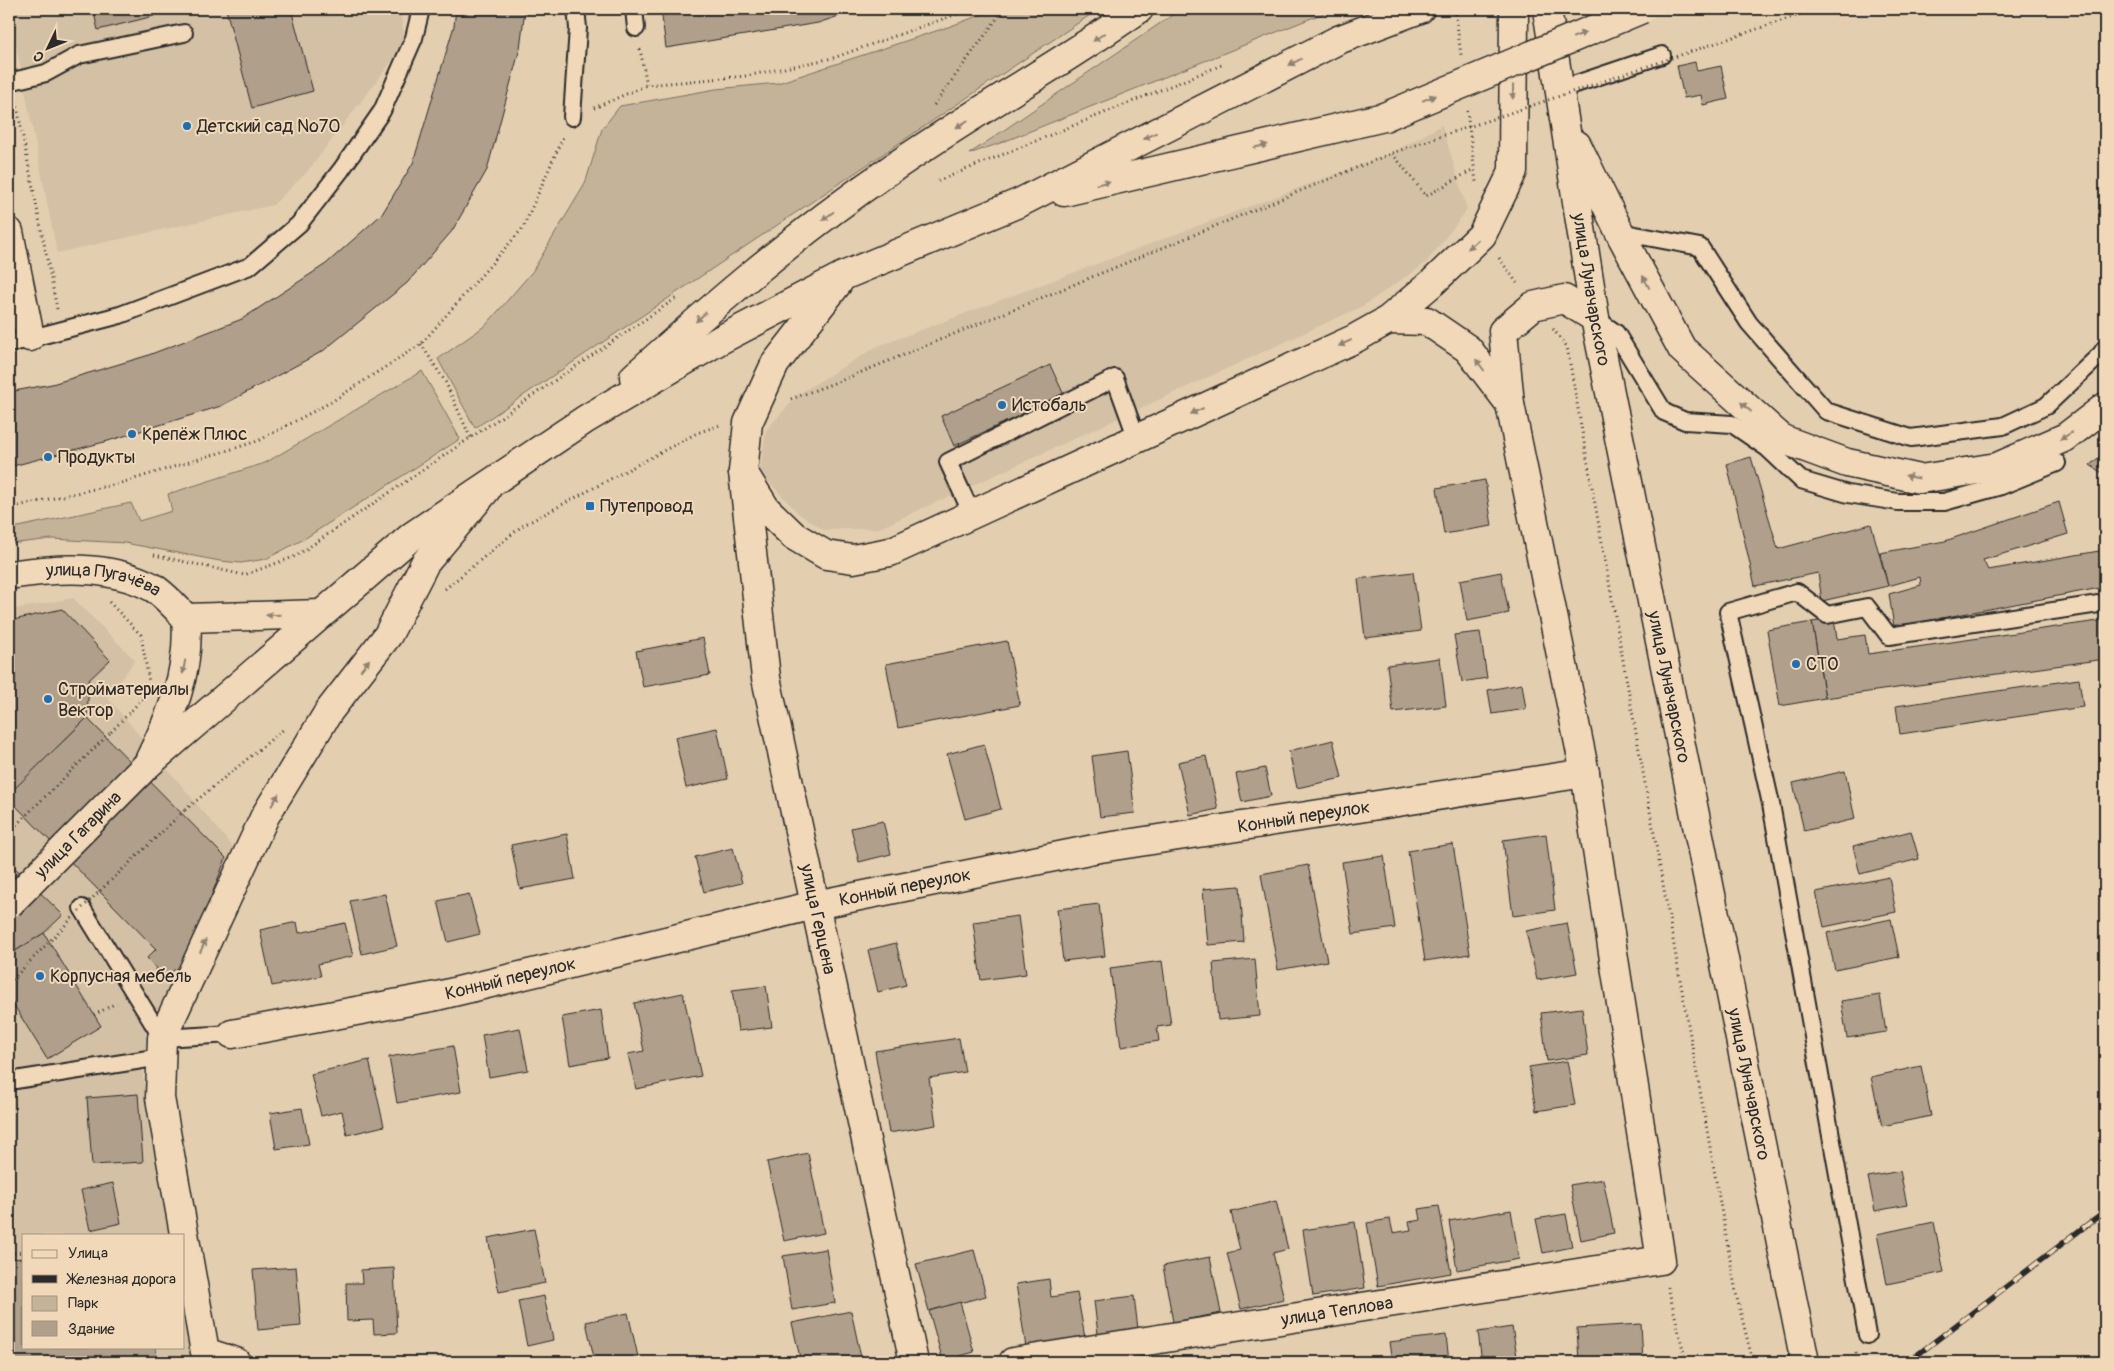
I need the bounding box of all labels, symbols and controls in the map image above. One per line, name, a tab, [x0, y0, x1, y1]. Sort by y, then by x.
north arrow	[22, 22, 72, 72]
one-way arrow	[1572, 31, 1586, 39]
one-way arrow	[1092, 32, 1105, 42]
text: С	[29, 47, 48, 65]
one-way arrow	[1288, 58, 1302, 66]
one-way arrow	[1509, 85, 1517, 101]
one-way arrow	[1422, 94, 1437, 102]
place label: Детский сад №70	[196, 115, 341, 138]
marker: Детский сад №70	[181, 120, 193, 132]
one-way arrow	[955, 120, 968, 129]
one-way arrow	[1143, 132, 1157, 140]
one-way arrow	[1253, 142, 1268, 150]
one-way arrow	[1095, 179, 1110, 187]
one-way arrow	[821, 211, 835, 221]
street label: улица Луначарского	[1567, 211, 1616, 368]
one-way arrow	[1467, 238, 1479, 250]
one-way arrow	[1642, 274, 1650, 289]
one-way arrow	[695, 311, 707, 323]
one-way arrow	[1338, 339, 1352, 347]
one-way arrow	[1475, 359, 1486, 372]
place label: Истобаль	[1012, 394, 1087, 417]
marker: Истобаль	[996, 399, 1008, 411]
one-way arrow	[1739, 401, 1752, 412]
one-way arrow	[1190, 406, 1205, 415]
place label: Крепёж Плюс	[142, 423, 247, 446]
marker: Крепёж Плюс	[126, 428, 138, 440]
one-way arrow	[2060, 431, 2073, 440]
place label: Продукты	[58, 446, 135, 469]
marker: Продукты	[42, 451, 54, 463]
one-way arrow	[1904, 473, 1919, 481]
place label: Путепровод	[600, 495, 693, 518]
marker: Путепровод	[584, 500, 596, 512]
street label: улица Пугачёва	[44, 558, 166, 601]
street label: улица Луначарского	[1642, 608, 1696, 765]
one-way arrow	[264, 611, 280, 619]
place label: СТО	[1806, 653, 1839, 676]
marker: СТО	[1790, 658, 1802, 670]
one-way arrow	[180, 659, 188, 675]
one-way arrow	[359, 659, 370, 672]
place label: Стройматериалы Вектор	[58, 678, 189, 722]
marker: Стройматериалы Вектор	[42, 693, 54, 705]
street label: улица Гагарина	[29, 786, 126, 884]
one-way arrow	[270, 794, 279, 807]
street label: Конный переулок	[1236, 795, 1371, 838]
street label: улица Герцена	[795, 861, 841, 976]
street label: Конный переулок	[837, 863, 973, 911]
one-way arrow	[200, 939, 208, 953]
street label: Конный переулок	[443, 952, 578, 1005]
place label: Корпусная мебель	[50, 965, 192, 988]
marker: Корпусная мебель	[34, 970, 46, 982]
street label: улица Луначарского	[1722, 1005, 1776, 1162]
legend	[22, 1234, 185, 1348]
text: Улица	[68, 1244, 108, 1263]
text: Железная дорога	[66, 1270, 176, 1289]
street label: улица Теплова	[1278, 1291, 1395, 1331]
text: Парк	[68, 1294, 99, 1313]
text: Здание	[68, 1320, 115, 1339]

